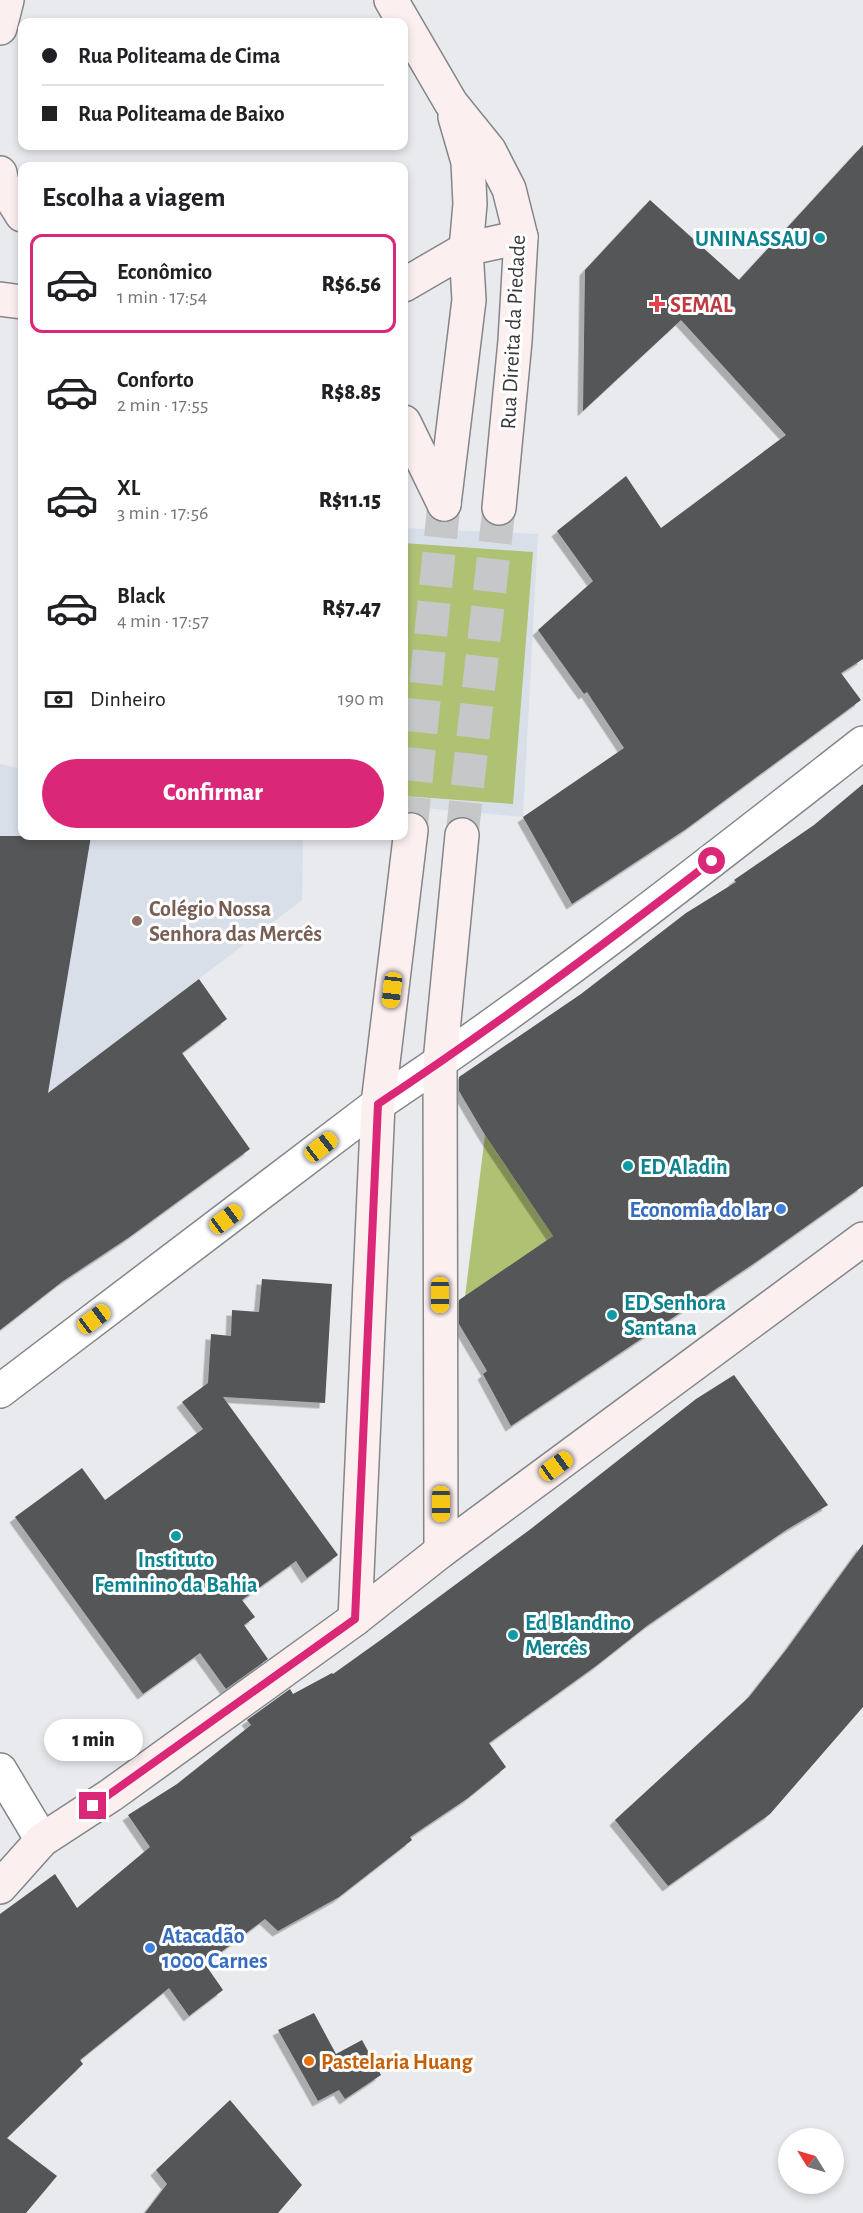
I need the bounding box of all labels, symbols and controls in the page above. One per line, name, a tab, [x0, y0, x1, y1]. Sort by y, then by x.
text: Rua Politeama de Cima	[78, 45, 280, 67]
text: Rua Politeama de Baixo	[78, 103, 285, 125]
text: Escolha a viagem	[42, 184, 225, 211]
place label: UNINASSAU	[695, 228, 808, 250]
marker: UNINASSAU	[813, 231, 827, 245]
street label: Rua Direita da Piedade	[497, 234, 529, 430]
icon: car	[45, 257, 99, 311]
text: Econômico	[117, 261, 212, 283]
text: R$6.56	[321, 273, 381, 295]
text: 1 min · 17:54	[117, 287, 207, 307]
place label: SEMAL	[670, 294, 733, 316]
marker: SEMAL	[648, 295, 666, 313]
icon: car	[45, 365, 99, 419]
text: Conforto	[117, 369, 194, 391]
text: R$8.85	[321, 381, 381, 403]
text: 2 min · 17:55	[117, 395, 208, 415]
icon: car	[45, 473, 99, 527]
text: XL	[117, 477, 140, 499]
text: R$11.15	[319, 489, 381, 511]
text: 3 min · 17:56	[117, 503, 208, 523]
icon: car	[45, 581, 99, 635]
text: Black	[117, 585, 165, 607]
text: R$7.47	[322, 597, 381, 619]
text: 4 min · 17:57	[117, 611, 209, 631]
icon: cash	[42, 683, 75, 716]
text: Dinheiro	[90, 688, 166, 710]
text: 190 m	[338, 689, 384, 709]
button: Confirmar	[42, 759, 384, 828]
route start	[698, 847, 725, 874]
place label: Colégio Nossa Senhora das Mercês	[149, 898, 322, 945]
marker: Colégio Nossa Senhora das Mercês	[130, 914, 144, 928]
car	[381, 971, 403, 1009]
car	[301, 1129, 341, 1165]
place label: ED Aladin	[640, 1156, 728, 1178]
marker: ED Aladin	[621, 1159, 635, 1173]
place label: Economia do lar	[630, 1199, 769, 1221]
car	[206, 1201, 246, 1237]
marker: Economia do lar	[774, 1202, 788, 1216]
car	[431, 1277, 449, 1313]
place label: ED Senhora Santana	[624, 1292, 726, 1339]
car	[74, 1301, 114, 1337]
marker: ED Senhora Santana	[605, 1308, 619, 1322]
car	[536, 1448, 576, 1484]
car	[432, 1486, 450, 1522]
marker: Instituto Feminino da Bahia	[169, 1529, 183, 1543]
place label: Instituto Feminino da Bahia	[94, 1549, 258, 1596]
place label: Ed Blandino Mercês	[525, 1612, 631, 1659]
marker: Ed Blandino Mercês	[506, 1628, 520, 1642]
callout: 1 min	[44, 1719, 142, 1761]
text: 1 min	[72, 1730, 115, 1750]
route end	[79, 1792, 106, 1819]
place label: Atacadão 1000 Carnes	[162, 1925, 268, 1972]
marker: Atacadão 1000 Carnes	[143, 1941, 157, 1955]
place label: Pastelaria Huang	[321, 2051, 473, 2073]
marker: Pastelaria Huang	[302, 2054, 316, 2068]
north arrow	[778, 2128, 844, 2194]
map controls	[778, 2128, 844, 2194]

